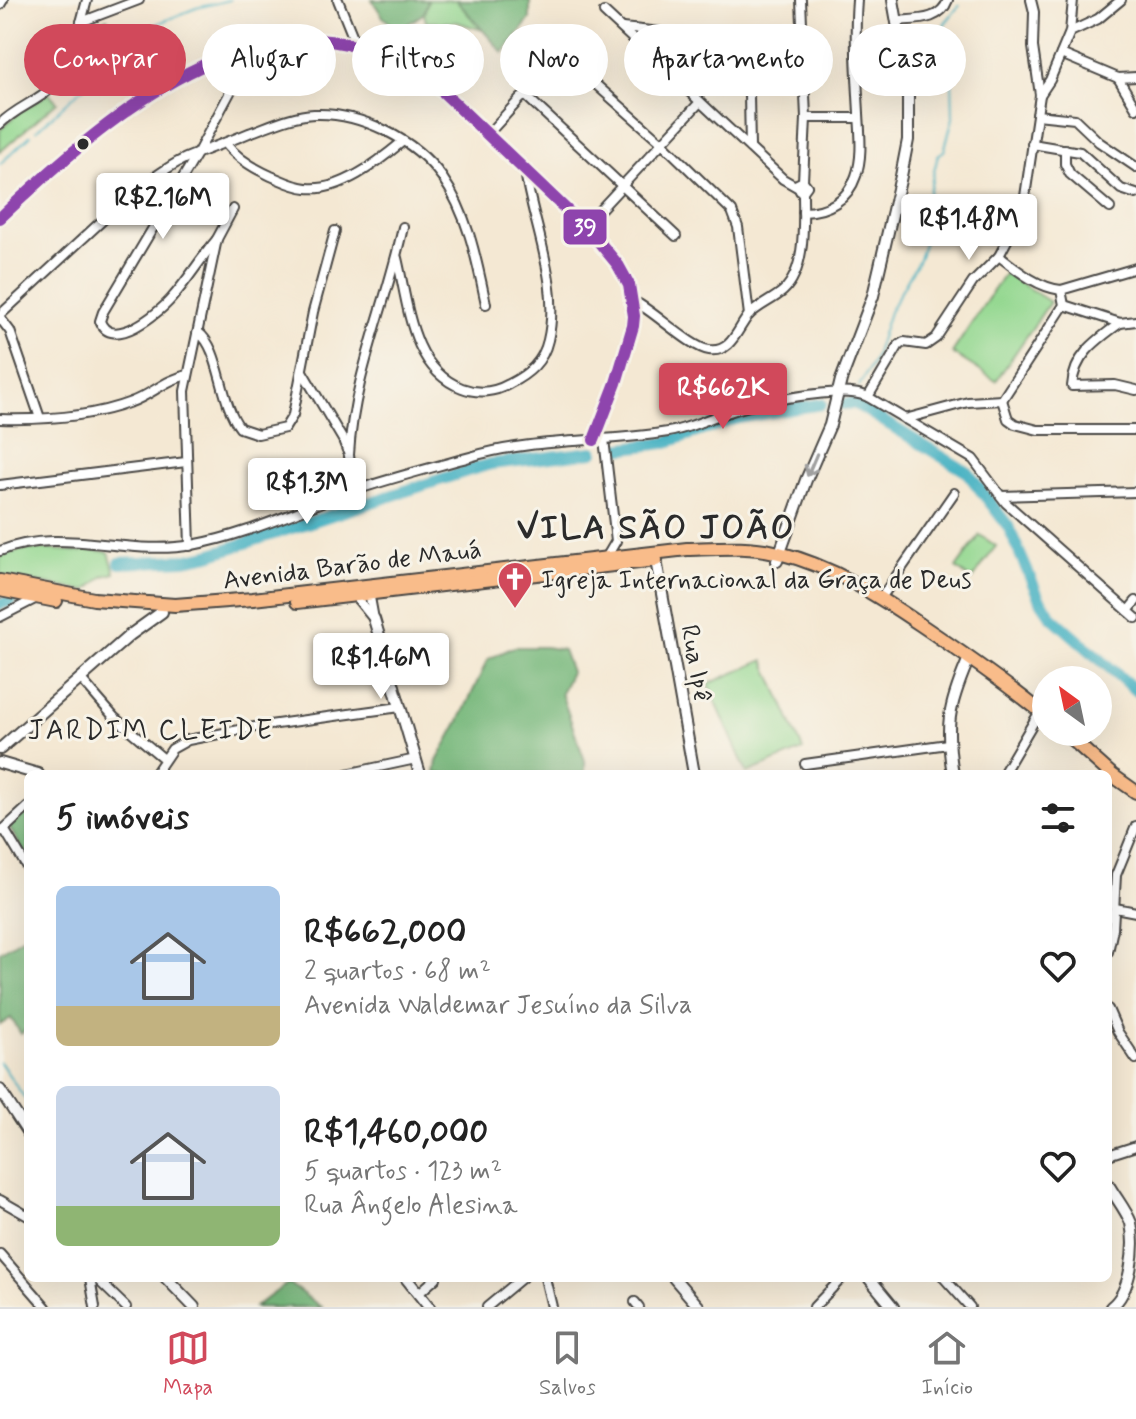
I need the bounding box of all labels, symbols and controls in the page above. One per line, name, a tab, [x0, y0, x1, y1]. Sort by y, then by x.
chip: Comprar	[24, 24, 186, 96]
chip: Alugar	[202, 24, 336, 96]
chip: Filtros	[352, 24, 484, 96]
chip: Novo	[500, 24, 608, 96]
chip: Apartamento	[624, 24, 833, 96]
chip: Casa	[849, 24, 966, 96]
unlabelled marker	[75, 136, 91, 152]
pin: R$2.16M	[89, 173, 237, 241]
text: R$2.16M	[114, 182, 212, 216]
pin: R$1.48M	[895, 194, 1043, 262]
text: R$1.48M	[919, 203, 1019, 237]
line badge: 39	[562, 208, 608, 246]
text: 39	[573, 215, 597, 243]
pin: R$662K	[658, 363, 788, 431]
text: R$662K	[677, 372, 769, 406]
one-way arrow	[804, 452, 819, 477]
pin: R$1.3M	[242, 458, 372, 526]
text: R$1.3M	[266, 467, 348, 501]
district label: VILA SÃO JOÃO	[517, 506, 795, 551]
street label: Avenida Barão de Mauá	[221, 533, 483, 599]
church icon: Igreja Internacional da Graça de Deus	[496, 560, 534, 610]
place label: Igreja Internacional da Graça de Deus	[541, 564, 971, 598]
street label: Rua Ipê	[672, 622, 719, 705]
pin: R$1.46M	[307, 633, 455, 701]
text: R$1.46M	[331, 642, 431, 676]
north arrow	[1032, 666, 1112, 746]
map controls	[1032, 666, 1112, 746]
district label: JARDIM CLEIDE	[28, 713, 274, 750]
text: 5 imóveis	[56, 796, 189, 841]
icon: filters	[1036, 796, 1080, 840]
text: R$662,000	[304, 910, 467, 955]
icon: home	[120, 918, 216, 1014]
icon: heart	[1036, 944, 1080, 988]
text: 2 quartos · 68 m²	[304, 955, 491, 989]
text: Avenida Waldemar Jesuíno da Silva	[304, 989, 692, 1023]
text: R$1,460,000	[304, 1110, 488, 1155]
icon: home	[120, 1118, 216, 1214]
icon: heart	[1036, 1144, 1080, 1188]
text: 5 quartos · 123 m²	[304, 1155, 502, 1189]
text: Rua Ângelo Alesina	[304, 1189, 518, 1223]
tab: Mapa	[163, 1326, 213, 1402]
tab: Salvos	[539, 1326, 596, 1402]
tab: Início	[921, 1326, 973, 1402]

